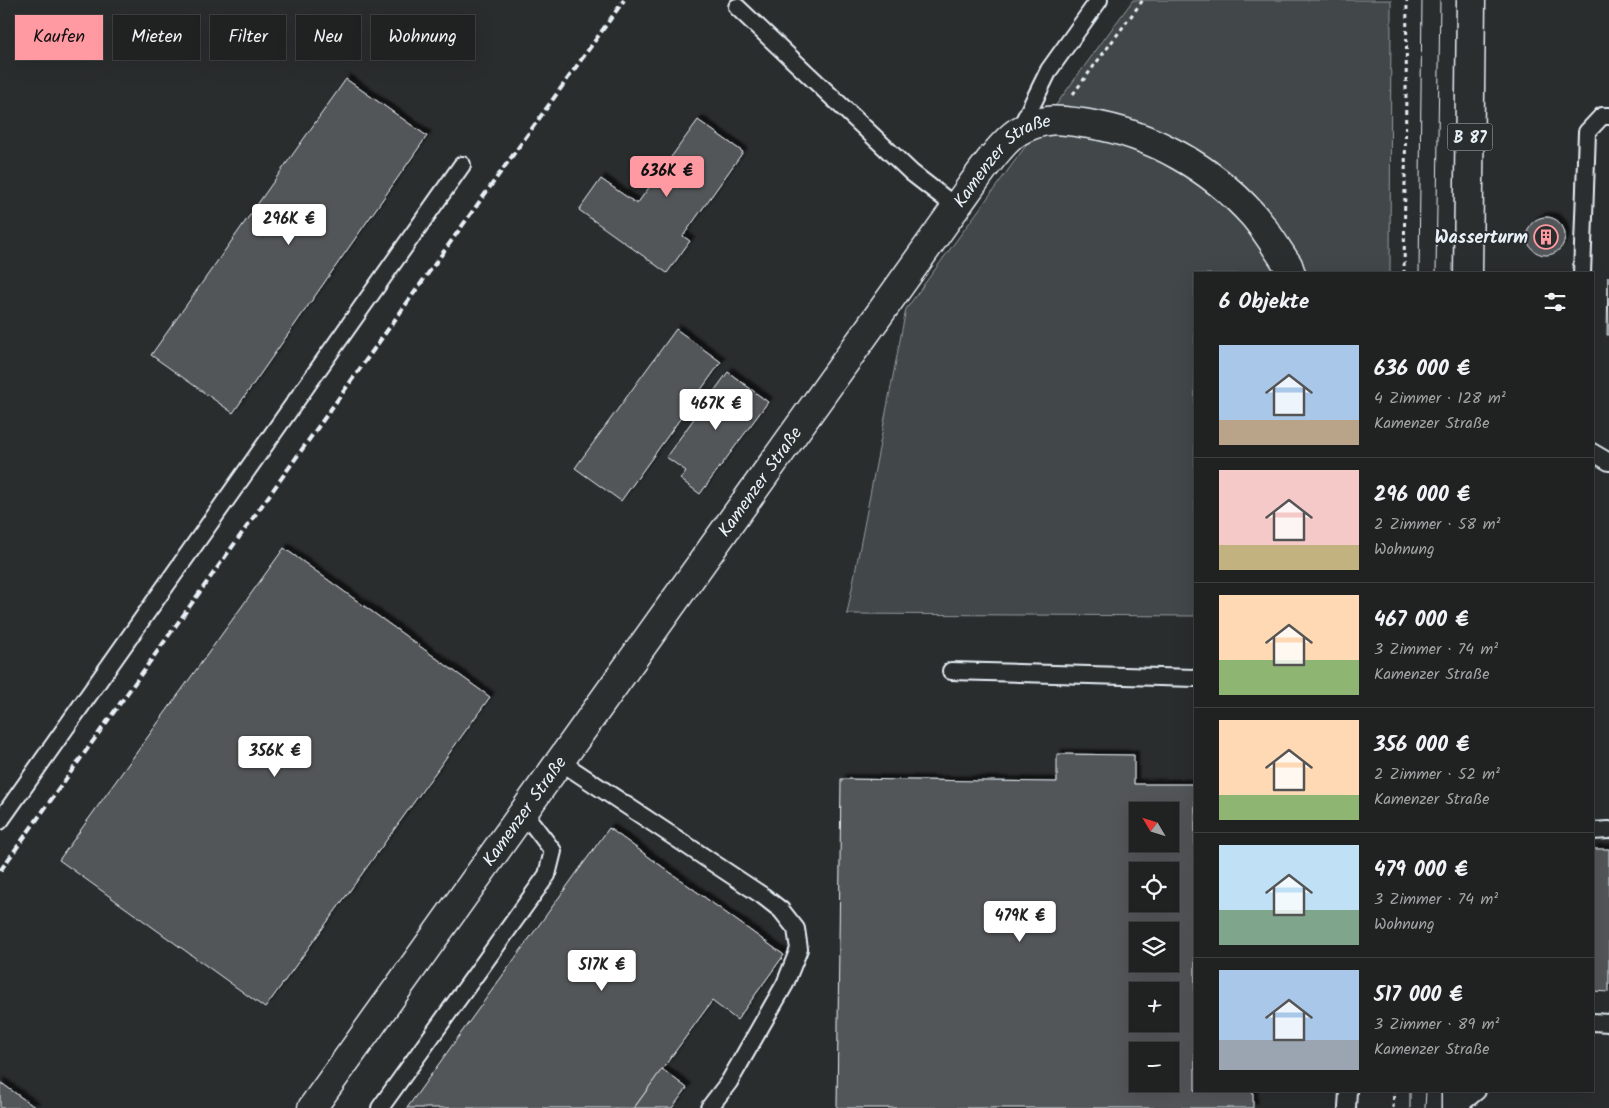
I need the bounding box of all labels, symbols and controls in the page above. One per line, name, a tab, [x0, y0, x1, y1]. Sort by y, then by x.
chip: Kaufen	[15, 15, 103, 60]
chip: Mieten	[113, 15, 200, 60]
chip: Filter	[210, 15, 286, 60]
chip: Neu	[296, 15, 361, 60]
chip: Wohnung	[371, 15, 475, 60]
street label: Kamenzer Straße	[947, 108, 1053, 214]
road number: B 87	[1448, 124, 1492, 150]
pin: 636K €	[626, 156, 708, 198]
text: 636K €	[641, 159, 693, 184]
pin: 296K €	[248, 204, 330, 246]
text: 296K €	[263, 207, 315, 232]
place label: Wasserturm	[1434, 224, 1528, 253]
building icon: Wasserturm	[1533, 224, 1559, 250]
text: 6 Objekte	[1219, 286, 1309, 319]
icon: filters	[1541, 288, 1569, 316]
text: 636 000 €	[1374, 353, 1470, 386]
icon: home	[1259, 365, 1319, 425]
text: 4 Zimmer · 128 m²	[1374, 386, 1506, 411]
pin: 467K €	[675, 388, 757, 431]
text: 467K €	[691, 392, 741, 417]
text: Kamenzer Straße	[1374, 411, 1489, 436]
street label: Kamenzer Straße	[711, 421, 811, 544]
text: 296 000 €	[1374, 479, 1470, 512]
icon: home	[1259, 490, 1319, 550]
text: 2 Zimmer · 58 m²	[1374, 512, 1500, 537]
text: Wohnung	[1374, 537, 1435, 562]
text: 467 000 €	[1374, 604, 1469, 637]
icon: home	[1259, 615, 1319, 675]
text: 3 Zimmer · 74 m²	[1374, 637, 1498, 662]
text: Kamenzer Straße	[1374, 662, 1489, 687]
text: 356 000 €	[1374, 729, 1469, 762]
pin: 356K €	[234, 736, 316, 778]
text: 356K €	[249, 739, 301, 764]
icon: home	[1259, 740, 1319, 800]
street label: Kamenzer Straße	[476, 751, 575, 873]
text: 2 Zimmer · 52 m²	[1374, 762, 1500, 787]
text: Kamenzer Straße	[1374, 787, 1489, 812]
north arrow	[1129, 802, 1179, 852]
map controls	[1129, 802, 1179, 1092]
text: 479 000 €	[1374, 854, 1468, 887]
button: locate	[1129, 862, 1179, 912]
icon: home	[1259, 865, 1319, 925]
text: 3 Zimmer · 74 m²	[1374, 887, 1498, 912]
pin: 479K €	[979, 900, 1061, 943]
text: 479K €	[995, 904, 1045, 929]
text: Wohnung	[1374, 912, 1435, 937]
button: layers	[1129, 922, 1179, 972]
pin: 517K €	[561, 950, 643, 992]
text: 517K €	[579, 953, 625, 978]
text: 517 000 €	[1374, 979, 1463, 1012]
button: +	[1129, 982, 1179, 1032]
icon: home	[1259, 990, 1319, 1050]
text: 3 Zimmer · 89 m²	[1374, 1012, 1499, 1037]
text: Kamenzer Straße	[1374, 1037, 1489, 1062]
button: −	[1129, 1042, 1179, 1092]

